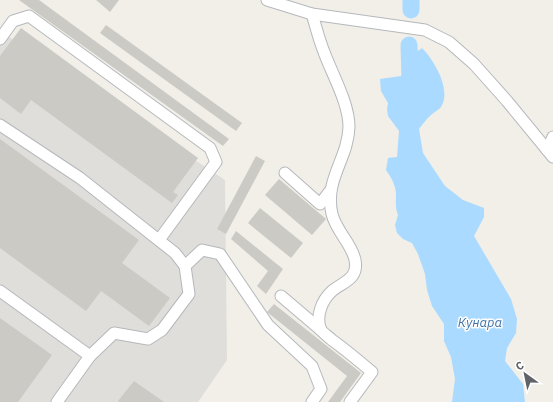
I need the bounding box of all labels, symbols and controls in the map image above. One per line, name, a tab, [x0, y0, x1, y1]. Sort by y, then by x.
water label: Кунара	[458, 314, 502, 331]
north arrow	[505, 354, 545, 394]
text: С	[513, 358, 526, 373]

